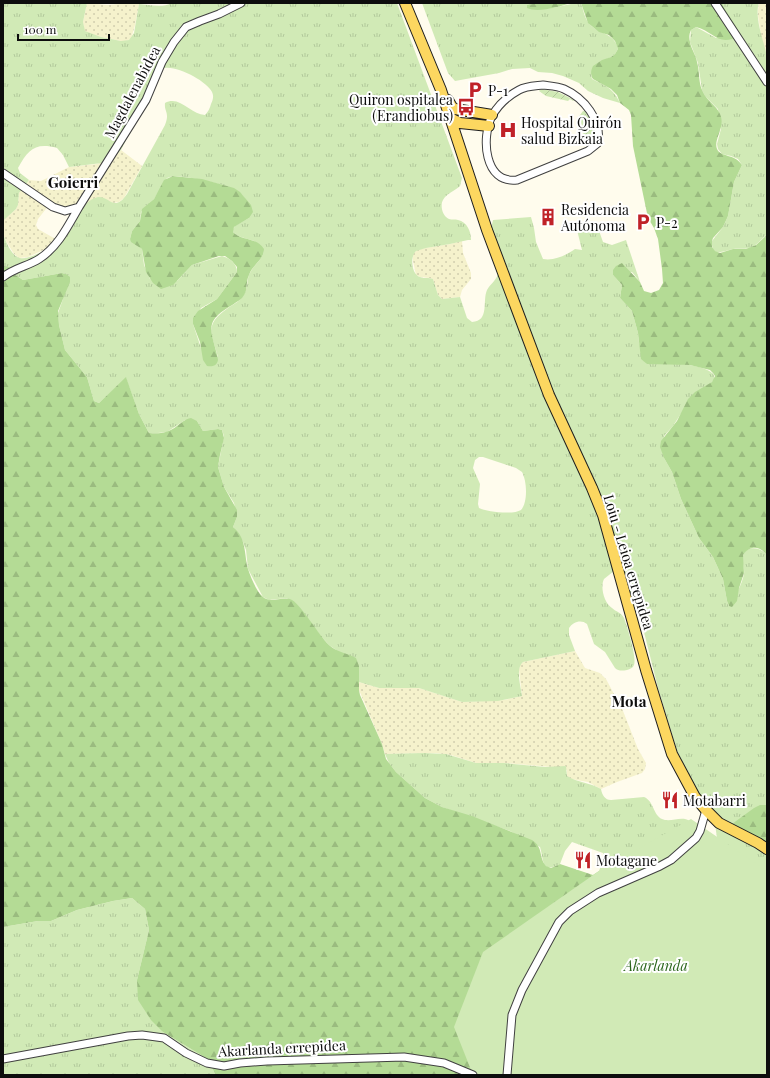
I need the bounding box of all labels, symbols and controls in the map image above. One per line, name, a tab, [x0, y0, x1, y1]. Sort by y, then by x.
scale bar	[18, 16, 109, 42]
text: 100 m	[24, 21, 57, 37]
street label: Magdalenabidea	[100, 43, 164, 141]
parking icon: P-1	[465, 80, 485, 100]
place label: P-1	[488, 81, 508, 100]
place label: Quiron ospitalea (Erandiobus)	[349, 90, 453, 125]
bus stop icon: Quiron ospitalea (Erandiobus)	[456, 97, 476, 117]
place label: Hospital Quirón salud Bizkaia	[521, 113, 622, 148]
hospital icon: Hospital Quirón salud Bizkaia	[498, 120, 518, 140]
district label: Goierri	[48, 172, 98, 192]
place label: Residencia Autónoma	[560, 200, 629, 235]
building icon: Residencia Autónoma	[538, 207, 558, 227]
parking icon: P-2	[633, 212, 653, 232]
place label: P-2	[656, 213, 678, 232]
street label: Loiu - Leioa errepidea	[599, 492, 659, 632]
district label: Mota	[611, 691, 647, 711]
restaurant icon: Motabarri	[660, 790, 680, 810]
place label: Motabarri	[683, 791, 746, 810]
restaurant icon: Motagane	[573, 850, 593, 870]
place label: Motagane	[596, 851, 657, 870]
park label: Akarlanda	[622, 956, 688, 975]
street label: Akarlanda errepidea	[217, 1035, 346, 1061]

